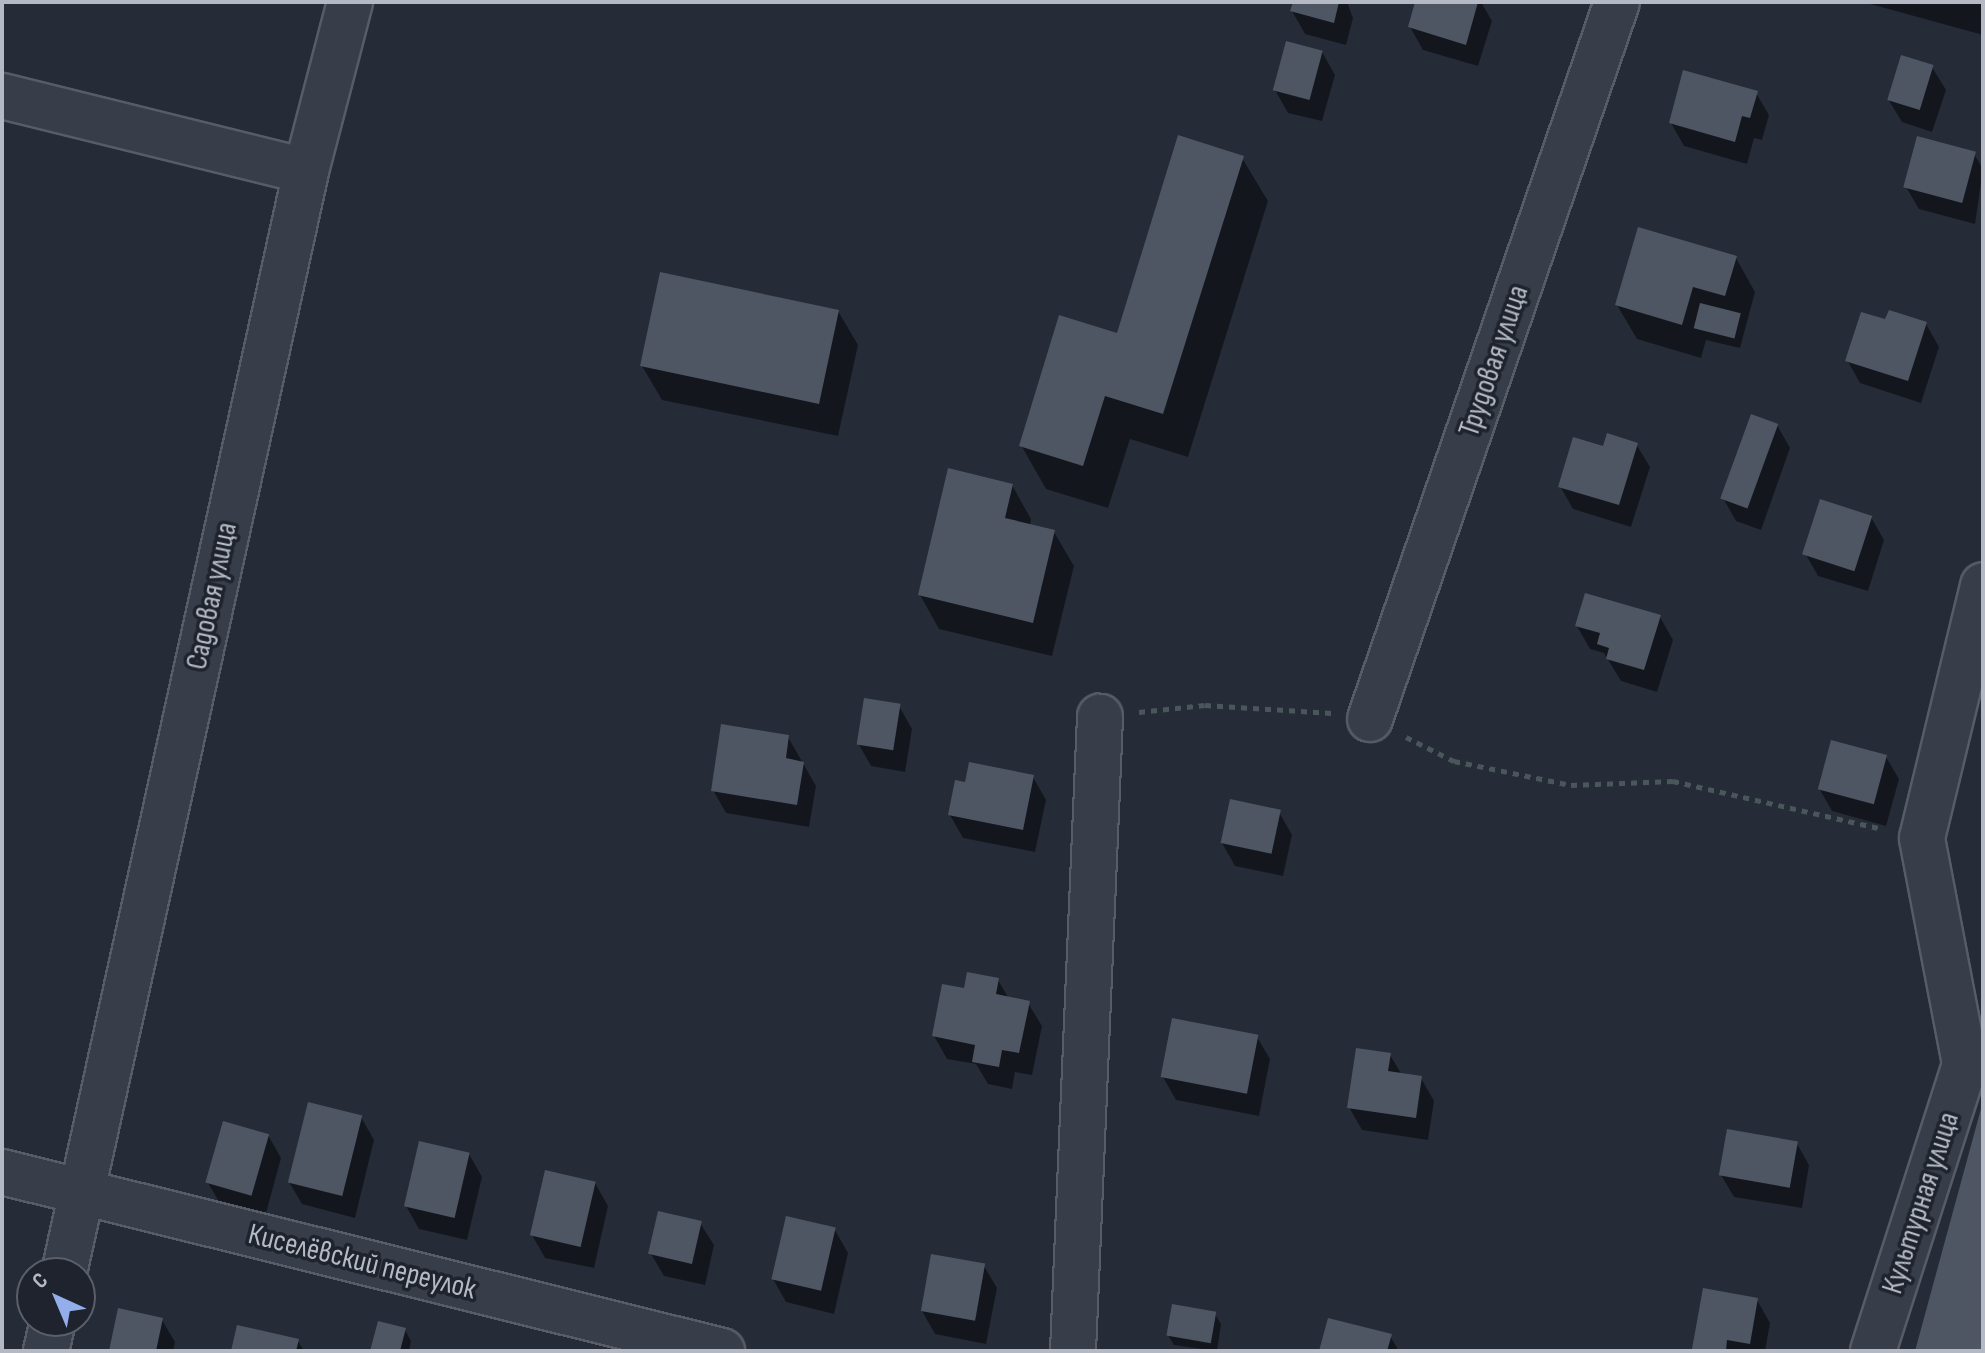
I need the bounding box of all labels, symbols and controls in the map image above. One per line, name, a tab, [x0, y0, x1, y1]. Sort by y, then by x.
street label: Трудовая улица	[1451, 281, 1537, 441]
street label: Садовая улица	[179, 519, 245, 673]
street label: Культурная улица	[1875, 1108, 1967, 1298]
street label: Киселёвский переулок	[244, 1216, 480, 1308]
north arrow	[16, 1257, 96, 1337]
text: С	[27, 1267, 54, 1294]

